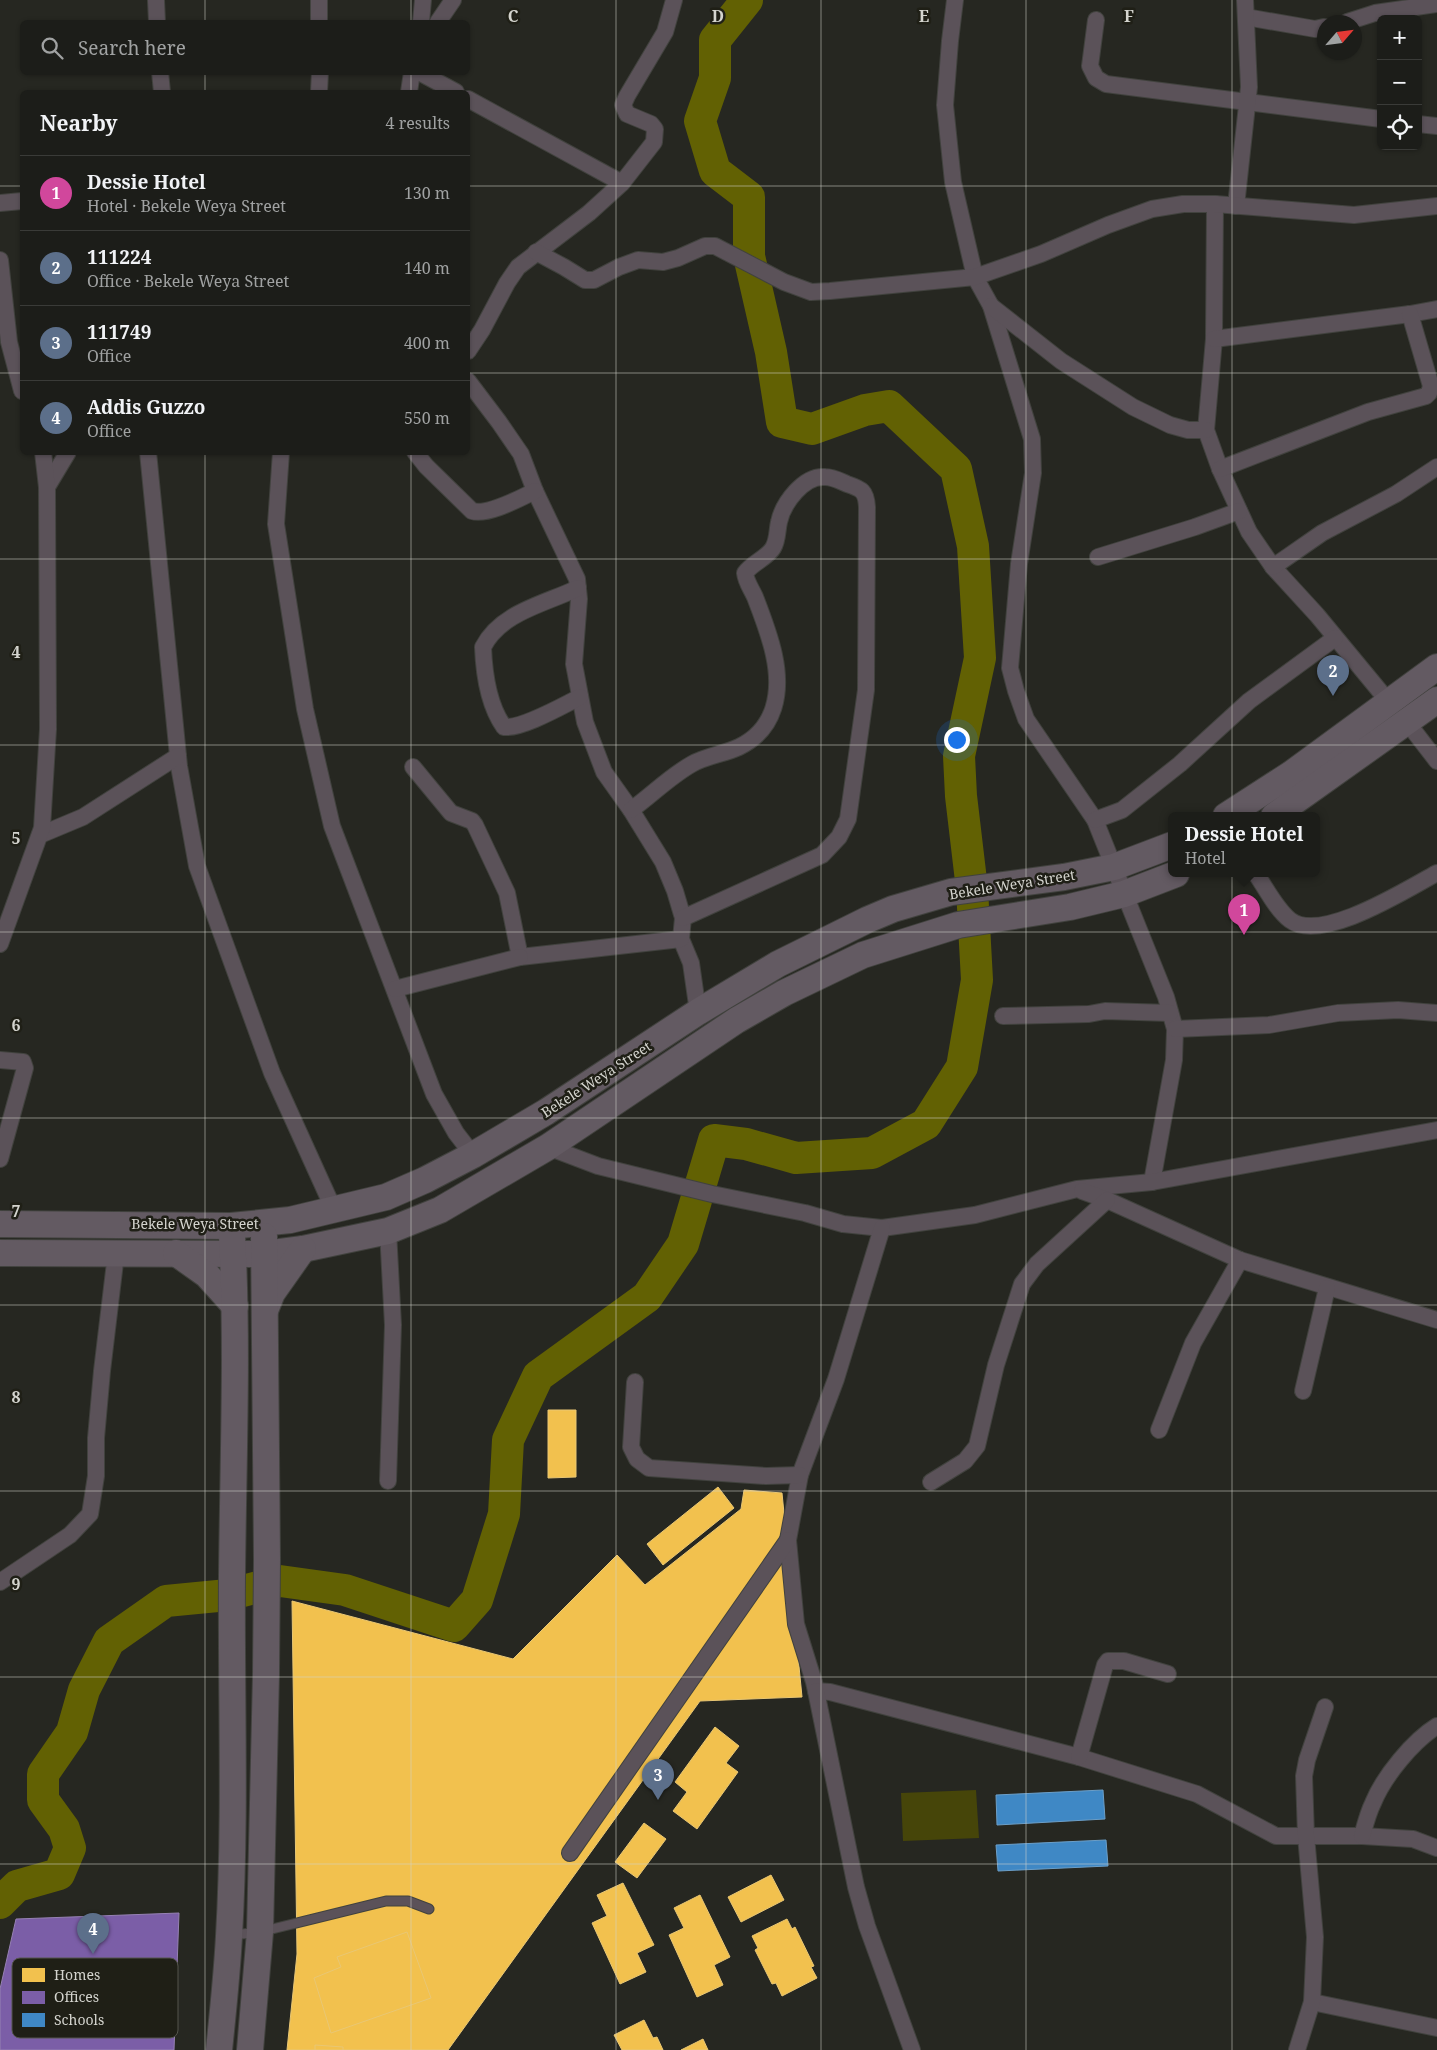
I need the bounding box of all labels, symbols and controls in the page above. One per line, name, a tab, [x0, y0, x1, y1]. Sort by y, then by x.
text: C	[508, 5, 519, 27]
text: D	[712, 5, 724, 27]
text: E	[919, 5, 929, 27]
text: F	[1124, 5, 1134, 27]
north arrow	[1317, 15, 1362, 60]
map controls	[1377, 15, 1422, 150]
button: +	[1377, 15, 1422, 60]
search box	[20, 20, 470, 75]
icon: search	[38, 34, 66, 62]
text: Search here	[78, 35, 186, 61]
button: −	[1377, 60, 1422, 105]
button: locate	[1377, 105, 1422, 150]
text: Nearby	[40, 109, 118, 137]
text: 4 results	[386, 112, 450, 134]
text: Dessie Hotel	[87, 169, 206, 195]
text: 1	[51, 182, 61, 204]
text: 130 m	[404, 182, 450, 204]
text: Hotel · Bekele Weya Street	[87, 195, 286, 217]
text: 111224	[87, 244, 151, 270]
text: 2	[51, 257, 61, 279]
text: 140 m	[404, 257, 450, 279]
text: Office · Bekele Weya Street	[87, 270, 289, 292]
text: 111749	[87, 319, 151, 345]
text: 3	[51, 332, 61, 354]
text: 400 m	[404, 332, 450, 354]
text: Office	[87, 345, 131, 367]
text: Addis Guzzo	[87, 394, 205, 420]
text: 4	[51, 407, 61, 429]
text: 550 m	[404, 407, 450, 429]
text: Office	[87, 420, 131, 442]
text: 4	[11, 641, 21, 663]
pin: 2	[1317, 655, 1349, 696]
your location	[944, 727, 970, 753]
popup	[1168, 812, 1320, 877]
text: Dessie Hotel	[1185, 821, 1303, 847]
text: 5	[11, 827, 21, 849]
text: Hotel	[1185, 847, 1226, 869]
street label: Bekele Weya Street	[948, 865, 1076, 903]
pin: 1	[1228, 894, 1260, 935]
text: 6	[11, 1014, 21, 1036]
street label: Bekele Weya Street	[537, 1036, 655, 1122]
text: 7	[11, 1200, 21, 1222]
street label: Bekele Weya Street	[131, 1214, 259, 1233]
text: 8	[11, 1386, 21, 1408]
text: 9	[11, 1573, 21, 1595]
pin: 3	[642, 1759, 674, 1800]
pin: 4	[77, 1913, 109, 1954]
legend	[12, 1958, 178, 2038]
text: Homes	[54, 1965, 100, 1984]
text: Offices	[54, 1987, 99, 2006]
text: Schools	[54, 2010, 104, 2029]

